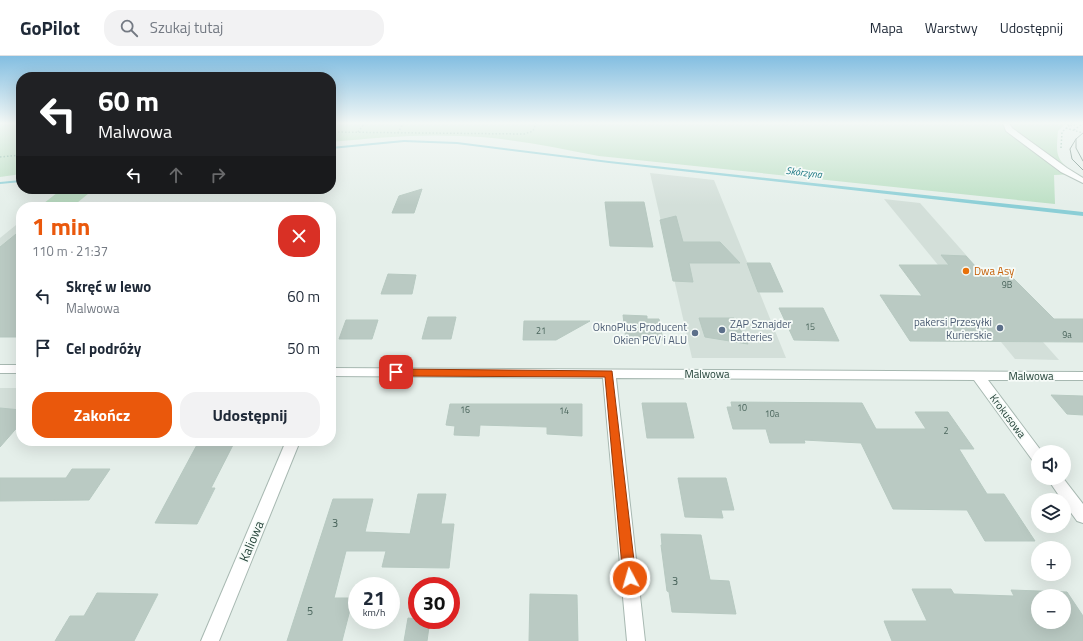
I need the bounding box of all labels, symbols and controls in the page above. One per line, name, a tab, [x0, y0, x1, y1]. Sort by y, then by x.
search box	[104, 10, 384, 46]
text: GoPilot	[20, 13, 80, 42]
text: Szukaj tutaj	[150, 16, 223, 39]
icon: search	[118, 17, 140, 39]
text: Mapa	[870, 17, 903, 38]
text: Warstwy	[925, 17, 978, 38]
text: Udostępnij	[1000, 17, 1063, 38]
text: 60 m	[98, 79, 159, 122]
icon: left	[32, 88, 84, 140]
text: Malwowa	[98, 118, 172, 145]
water label: Skórzyna	[785, 163, 824, 182]
icon: left	[123, 164, 145, 186]
icon: ahead	[165, 164, 187, 186]
icon: right	[207, 164, 229, 186]
text: 1 min	[32, 208, 90, 244]
button: close	[278, 215, 320, 257]
text: 110 m · 21:37	[32, 241, 108, 261]
place label: Dwa Asy	[974, 263, 1015, 279]
marker: Dwa Asy	[961, 266, 971, 276]
text: Skręć w lewo	[66, 275, 151, 298]
house number: 9B	[1002, 278, 1013, 291]
icon: left	[32, 285, 54, 307]
text: 60 m	[287, 285, 320, 308]
text: Malwowa	[66, 298, 119, 318]
place label: pakersi Przesyłki Kurierskie	[914, 314, 992, 343]
place label: ZAP Sznajder Batteries	[730, 316, 792, 345]
place label: OknoPlus Producent Okien PCV i ALU	[593, 319, 687, 348]
house number: 15	[805, 320, 815, 333]
marker: pakersi Przesyłki Kurierskie	[995, 323, 1005, 333]
house number: 21	[536, 324, 546, 337]
marker: ZAP Sznajder Batteries	[717, 325, 727, 335]
marker: OknoPlus Producent Okien PCV i ALU	[690, 328, 700, 338]
house number: 9a	[1062, 328, 1072, 341]
icon: arrive	[32, 337, 54, 359]
text: Cel podróży	[66, 337, 141, 360]
text: 50 m	[287, 337, 320, 360]
pin	[379, 355, 413, 389]
icon: arrive	[385, 361, 407, 383]
street label: Malwowa	[684, 366, 730, 382]
street label: Malwowa	[1008, 368, 1054, 384]
street label: Krokusowa	[986, 391, 1030, 442]
button: Zakończ	[32, 392, 172, 438]
button: Udostępnij	[180, 392, 320, 438]
house number: 10	[737, 401, 747, 414]
house number: 16	[460, 403, 470, 416]
house number: 14	[559, 404, 569, 417]
house number: 10a	[765, 407, 780, 420]
house number: 2	[943, 424, 949, 437]
map controls	[1031, 445, 1071, 629]
button: sound	[1031, 445, 1071, 485]
button: layers	[1031, 493, 1071, 533]
house number: 3	[332, 515, 338, 531]
street label: Kaliowa	[233, 517, 269, 565]
button: +	[1031, 541, 1071, 581]
position arrow	[609, 557, 651, 599]
house number: 3	[672, 573, 678, 589]
speed limit sign: 30	[408, 577, 460, 629]
text: 21	[363, 582, 385, 613]
button: −	[1031, 589, 1071, 629]
house number: 5	[307, 603, 313, 619]
text: km/h	[363, 605, 385, 620]

